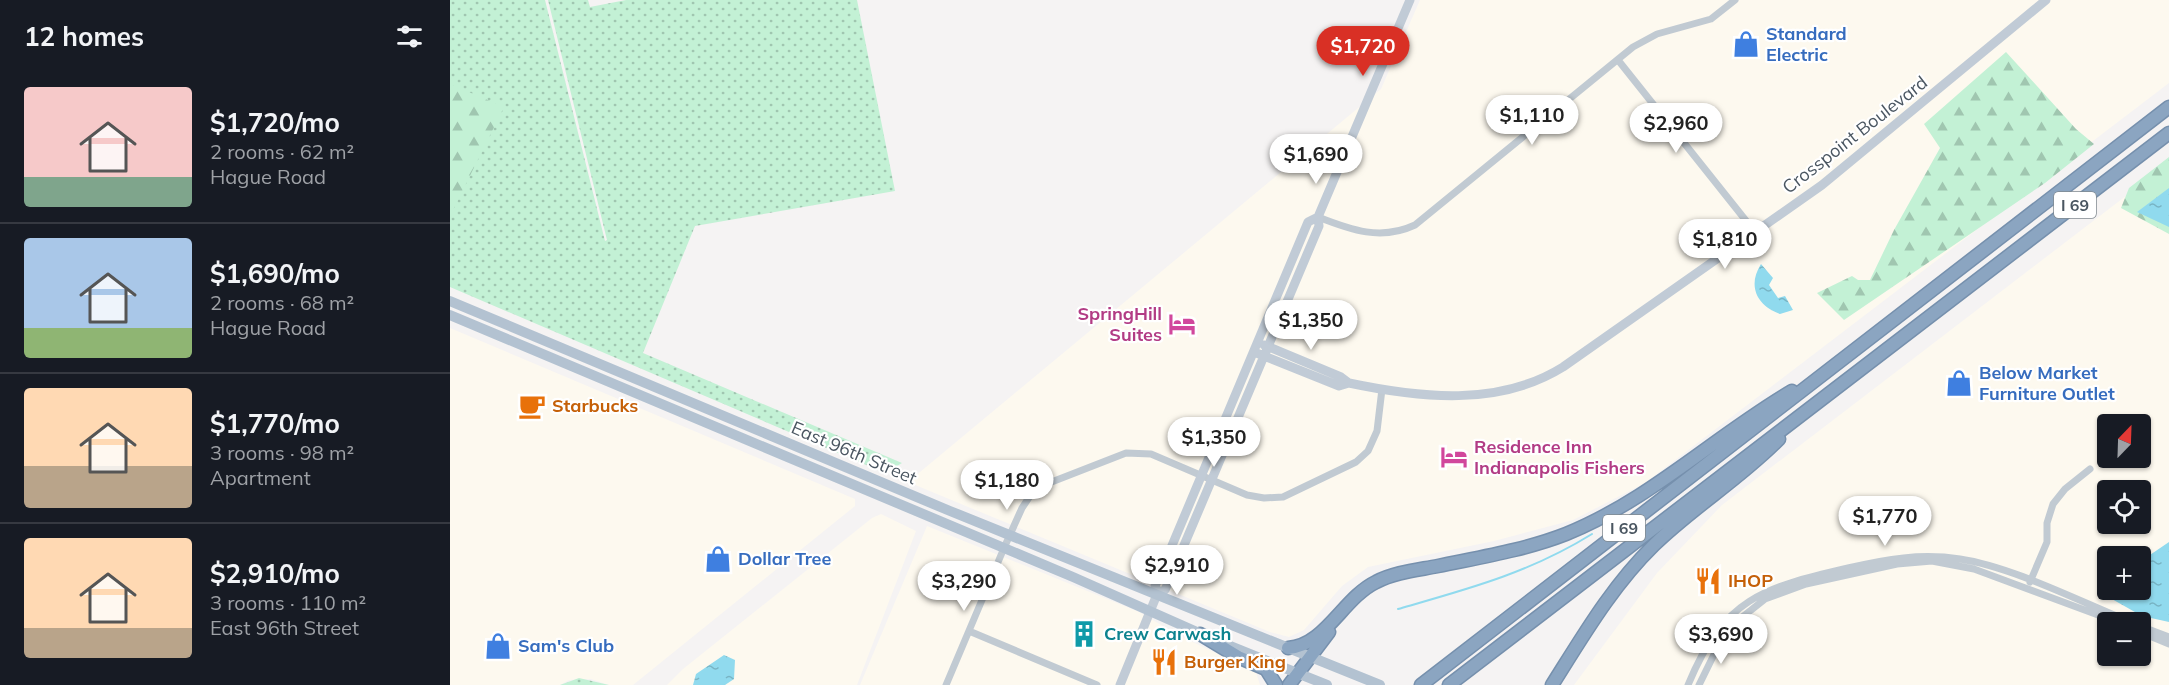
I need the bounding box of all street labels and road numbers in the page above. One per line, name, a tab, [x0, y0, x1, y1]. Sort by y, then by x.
street label: Crosspoint Boulevard	[1777, 71, 1932, 198]
road number: I 69	[2054, 192, 2096, 218]
street label: East 96th Street	[788, 416, 920, 489]
road number: I 69	[1603, 515, 1645, 541]

